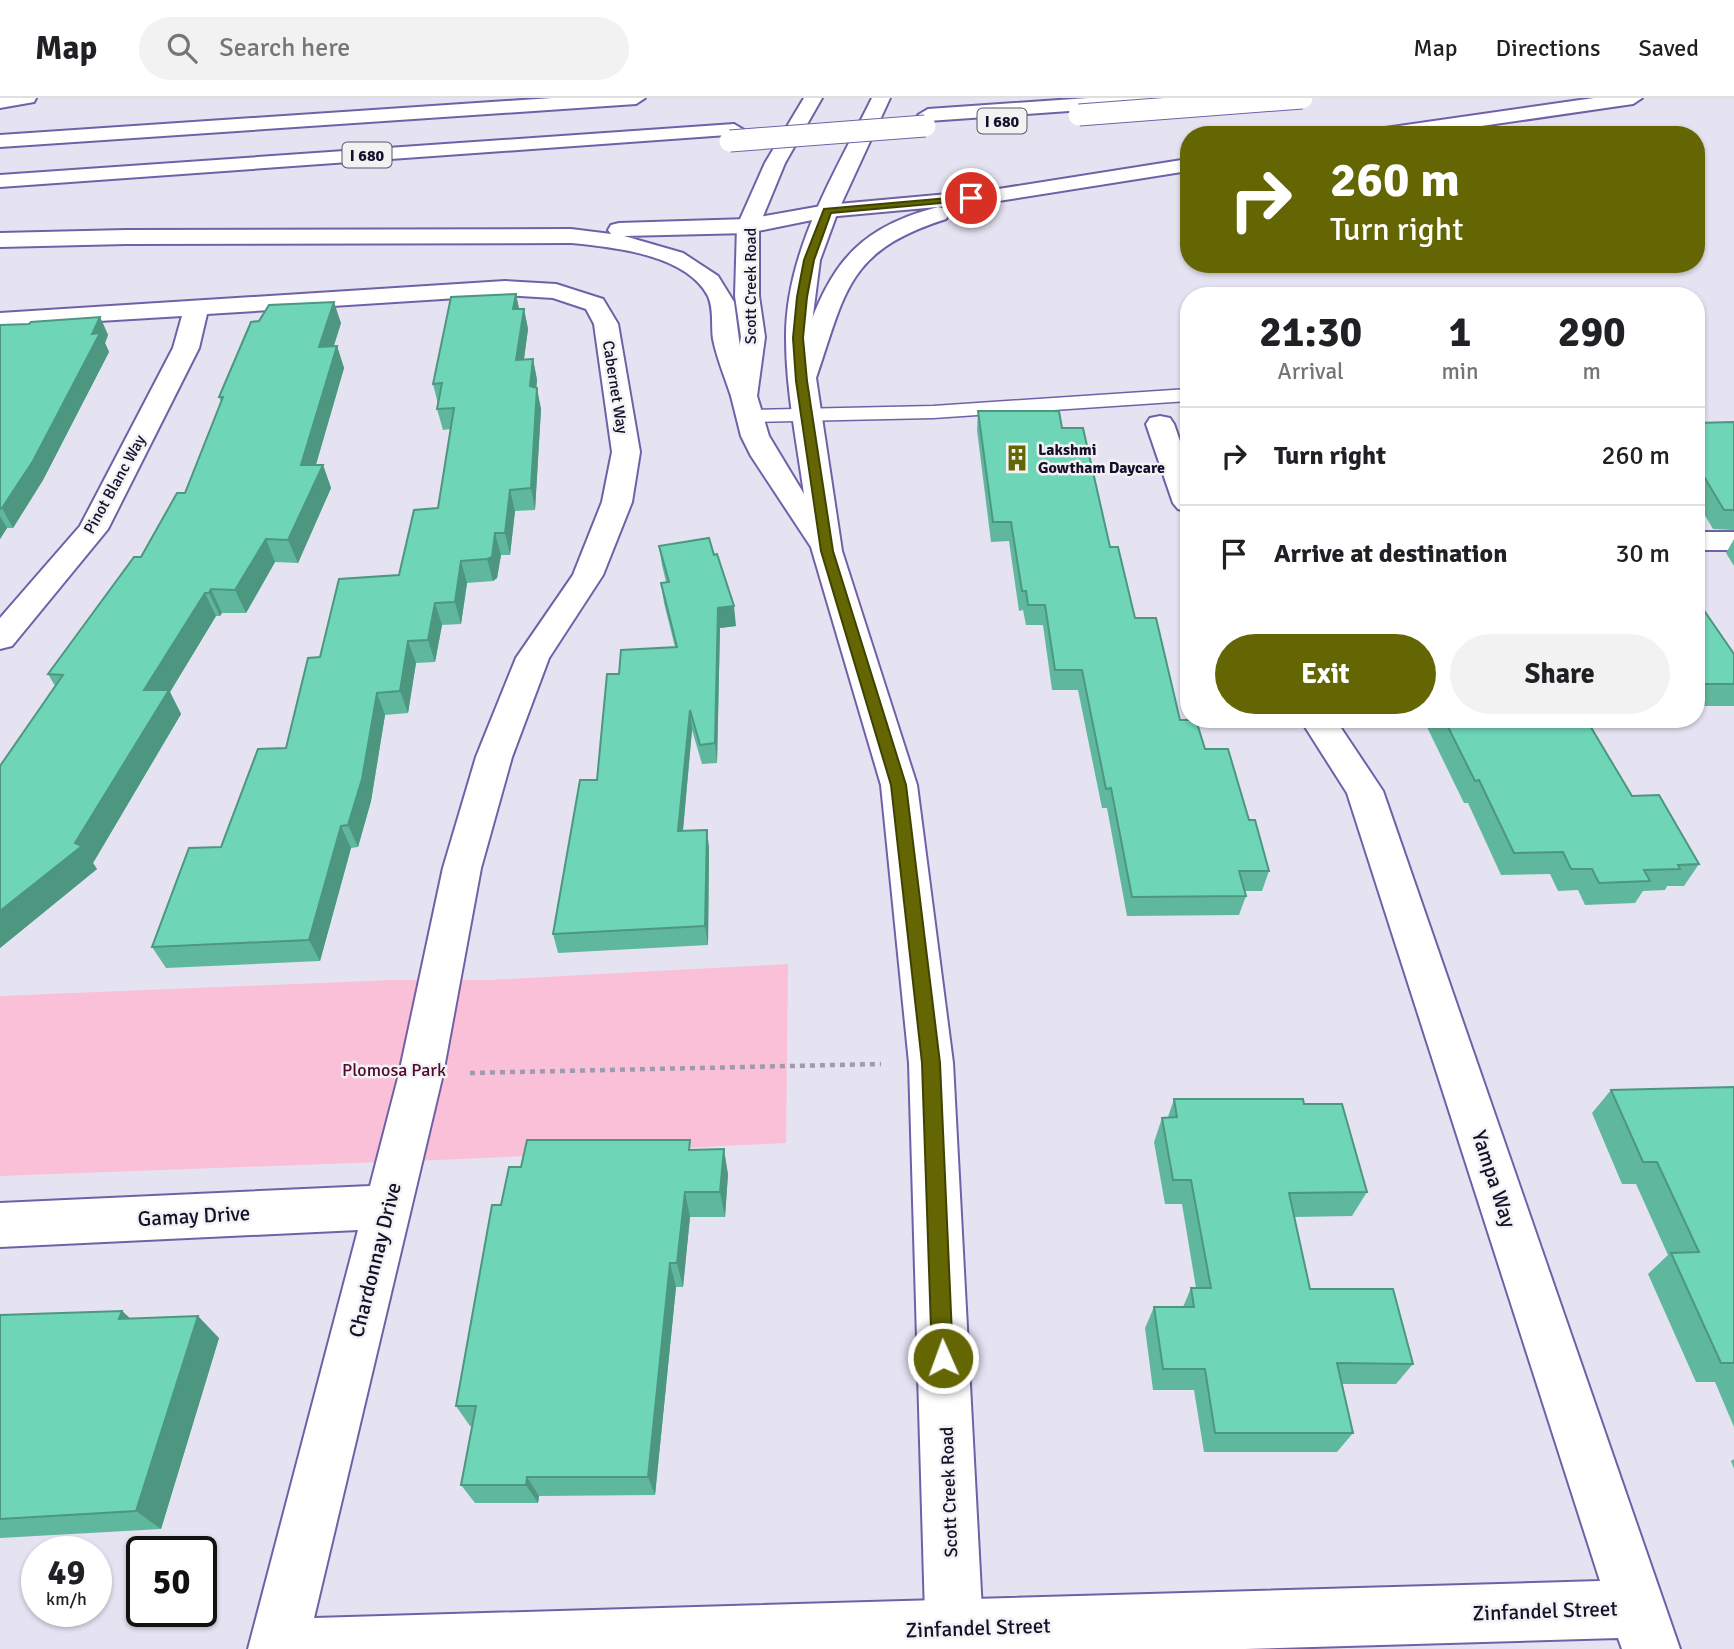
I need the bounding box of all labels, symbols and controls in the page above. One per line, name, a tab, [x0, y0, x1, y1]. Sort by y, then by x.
search box	[139, 17, 629, 80]
text: Map	[35, 28, 97, 69]
icon: search	[163, 29, 201, 67]
text: Search here	[219, 32, 350, 64]
text: Map	[1413, 33, 1458, 63]
text: Directions	[1496, 33, 1601, 63]
text: Saved	[1639, 33, 1699, 63]
road number: I 680	[978, 108, 1026, 134]
road number: I 680	[342, 142, 392, 167]
text: 260 m	[1330, 150, 1460, 210]
icon: right	[1215, 154, 1306, 245]
pin	[941, 168, 1001, 228]
icon: arrive	[952, 179, 990, 217]
text: Turn right	[1330, 210, 1463, 249]
street label: Scott Creek Road	[741, 228, 761, 344]
text: 21:30	[1259, 307, 1362, 358]
text: 1	[1449, 307, 1471, 358]
text: 290	[1558, 307, 1626, 358]
street label: Cabernet Way	[598, 339, 632, 436]
text: Arrival	[1278, 357, 1344, 386]
text: min	[1441, 357, 1479, 386]
text: m	[1583, 357, 1601, 386]
street label: Pinot Blanc Way	[79, 431, 151, 538]
icon: right	[1215, 437, 1253, 475]
place label: Lakshmi Gowtham Daycare	[1038, 440, 1165, 478]
text: Turn right	[1274, 440, 1386, 472]
text: 260 m	[1601, 440, 1670, 472]
building icon: Lakshmi Gowtham Daycare	[1002, 443, 1032, 473]
icon: arrive	[1215, 535, 1253, 573]
text: Arrive at destination	[1274, 538, 1507, 570]
text: 30 m	[1615, 538, 1670, 570]
button: Exit	[1215, 634, 1436, 714]
button: Share	[1450, 634, 1670, 714]
park label: Plomosa Park	[342, 1059, 446, 1081]
street label: Yampa Way	[1466, 1127, 1522, 1231]
street label: Chardonnay Drive	[343, 1180, 407, 1340]
street label: Gamay Drive	[137, 1200, 251, 1232]
position arrow	[906, 1321, 980, 1395]
street label: Scott Creek Road	[936, 1426, 962, 1558]
speed limit sign: 50	[126, 1536, 217, 1627]
text: 49	[48, 1551, 85, 1594]
text: km/h	[46, 1588, 87, 1610]
street label: Zinfandel Street	[1472, 1595, 1618, 1627]
street label: Zinfandel Street	[905, 1612, 1051, 1644]

